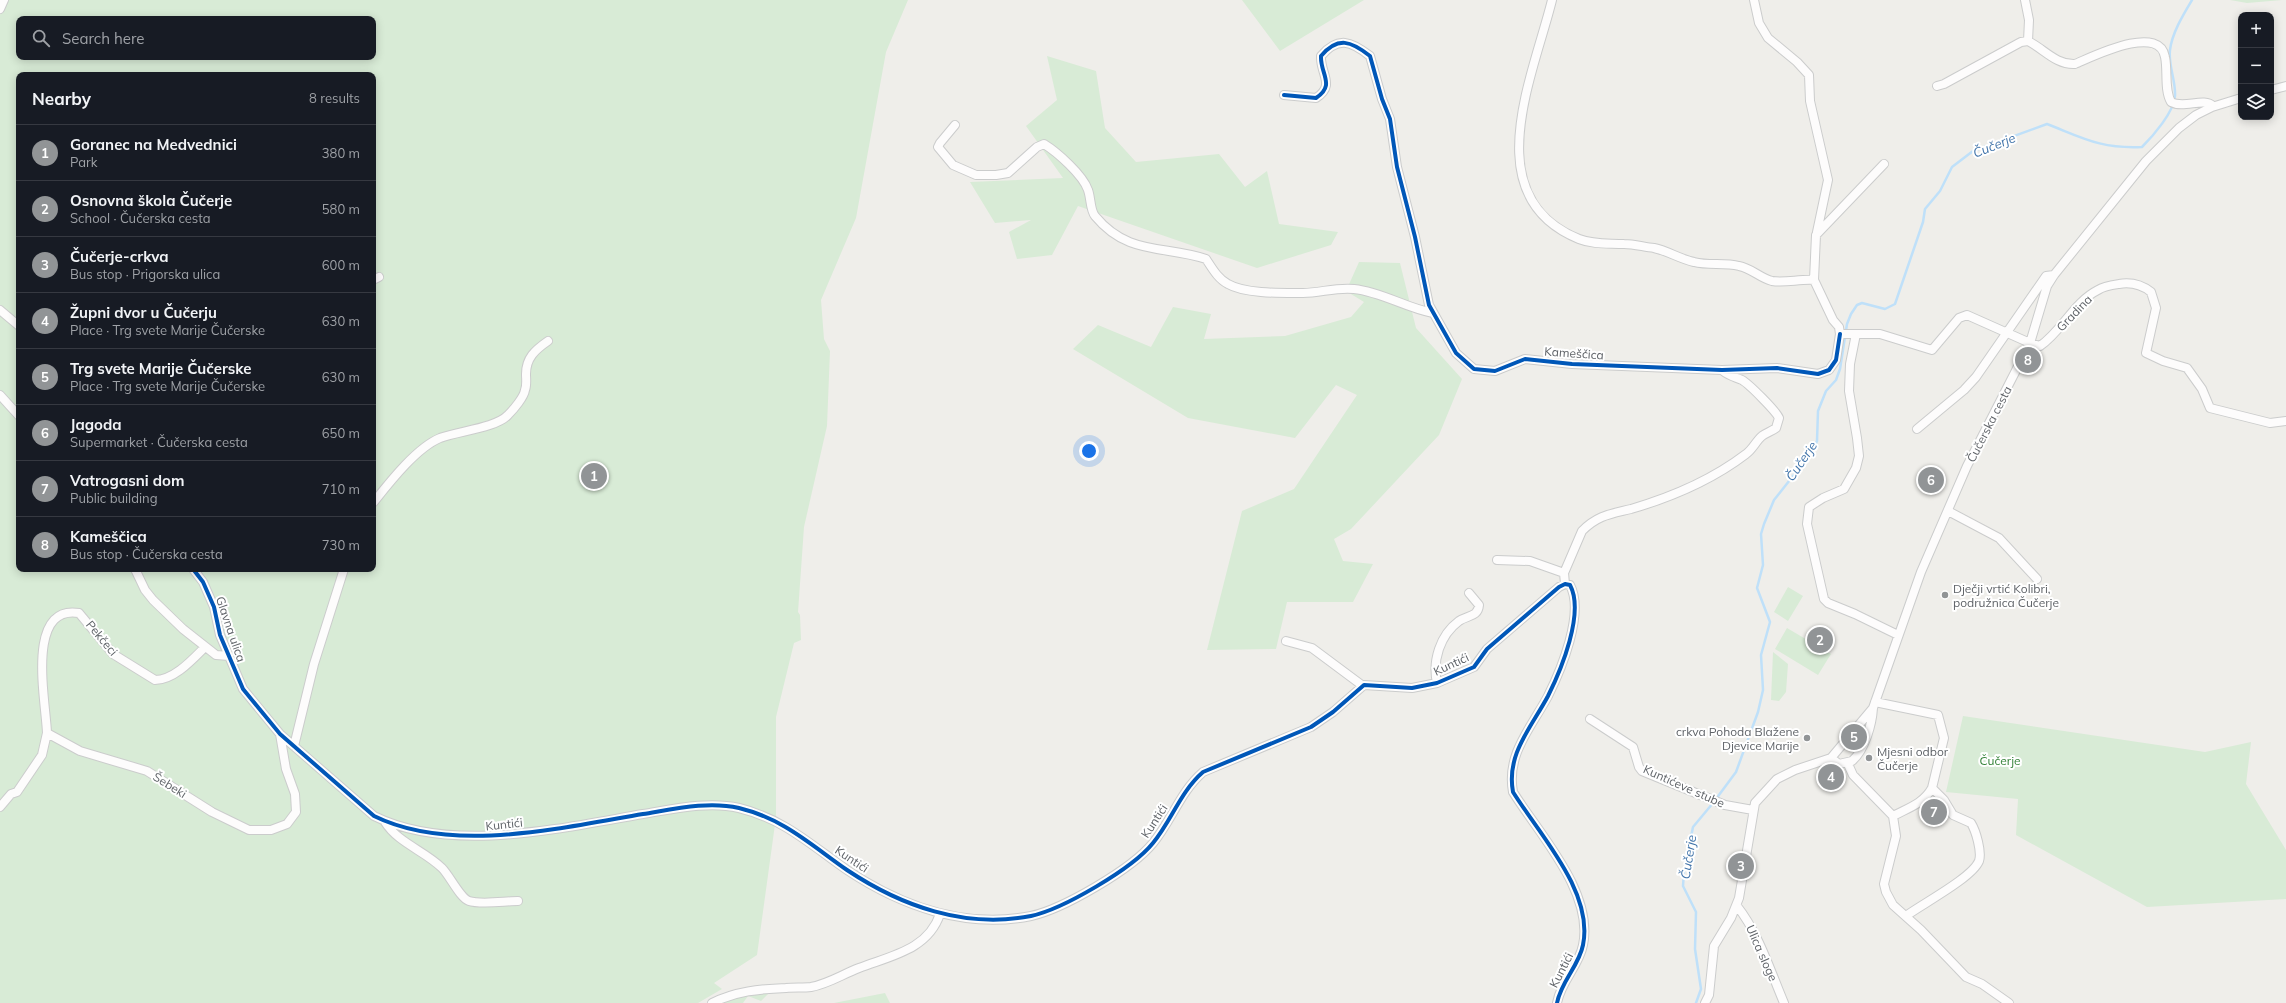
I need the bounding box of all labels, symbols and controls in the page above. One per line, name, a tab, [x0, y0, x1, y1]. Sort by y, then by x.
map controls	[2238, 12, 2274, 120]
button: +	[2238, 12, 2274, 48]
search box	[16, 16, 376, 60]
icon: search	[30, 27, 52, 49]
text: Search here	[62, 29, 144, 48]
button: −	[2238, 48, 2274, 84]
button: layers	[2238, 84, 2274, 120]
text: Nearby	[32, 88, 91, 109]
text: 8 results	[309, 90, 360, 106]
water label: Čučerje	[1970, 129, 2018, 161]
text: Goranec na Medvednici	[70, 135, 237, 154]
text: 1	[41, 145, 49, 161]
text: 380 m	[322, 145, 360, 161]
text: Park	[70, 154, 97, 170]
text: Osnovna škola Čučerje	[70, 191, 232, 210]
text: 2	[41, 201, 49, 217]
text: 580 m	[322, 201, 360, 217]
text: School · Čučerska cesta	[70, 210, 211, 226]
text: Čučerje-crkva	[70, 247, 168, 266]
text: 3	[41, 257, 49, 273]
text: 600 m	[322, 257, 360, 273]
text: Bus stop · Prigorska ulica	[70, 266, 220, 282]
street label: Gradina	[2053, 292, 2095, 334]
text: Župni dvor u Čučerju	[70, 303, 217, 322]
text: 4	[41, 313, 49, 329]
text: 630 m	[322, 313, 360, 329]
text: Place · Trg svete Marije Čučerske	[70, 322, 265, 338]
street label: Kameščica	[1544, 343, 1604, 363]
pin: 8	[2015, 345, 2041, 375]
text: Trg svete Marije Čučerske	[70, 359, 252, 378]
text: 5	[41, 369, 49, 385]
text: 630 m	[322, 369, 360, 385]
text: Place · Trg svete Marije Čučerske	[70, 378, 265, 394]
street label: Čučerska cesta	[1963, 383, 2015, 465]
text: Jagoda	[70, 415, 122, 434]
text: 6	[41, 425, 49, 441]
text: 650 m	[322, 425, 360, 441]
text: Supermarket · Čučerska cesta	[70, 434, 248, 450]
water label: Čučerje	[1782, 438, 1820, 484]
your location	[1079, 441, 1099, 461]
pin: 1	[581, 461, 607, 491]
pin: 6	[1918, 465, 1944, 495]
text: Vatrogasni dom	[70, 471, 184, 490]
text: 7	[41, 481, 49, 497]
text: 710 m	[322, 481, 360, 497]
text: Public building	[70, 490, 158, 506]
text: Kameščica	[70, 527, 147, 546]
text: 8	[41, 537, 49, 553]
text: 730 m	[322, 537, 360, 553]
text: Bus stop · Čučerska cesta	[70, 546, 223, 562]
place label: Dječji vrtić Kolibri, podružnica Čučerje	[1953, 581, 2059, 610]
marker: Dječji vrtić Kolibri, podružnica Čučerje	[1940, 590, 1950, 600]
street label: Glavna ulica	[213, 594, 249, 664]
street label: Pekčeci	[83, 617, 121, 659]
pin: 2	[1807, 625, 1833, 655]
street label: Kuntići	[1431, 649, 1471, 679]
pin: 5	[1841, 722, 1867, 752]
place label: crkva Pohoda Blažene Djevice Marije	[1676, 724, 1799, 753]
marker: crkva Pohoda Blažene Djevice Marije	[1802, 733, 1812, 743]
place label: Mjesni odbor Čučerje	[1877, 744, 1949, 773]
marker: Mjesni odbor Čučerje	[1864, 753, 1874, 763]
park label: Čučerje	[1979, 753, 2021, 768]
street label: Kuntićeve stube	[1641, 761, 1727, 811]
pin: 4	[1818, 762, 1844, 792]
street label: Šebeki	[150, 769, 190, 801]
pin: 7	[1921, 797, 1947, 827]
street label: Kuntići	[1138, 801, 1171, 841]
street label: Kuntići	[485, 815, 523, 833]
water label: Čučerje	[1677, 834, 1699, 880]
street label: Kuntići	[832, 842, 872, 876]
pin: 3	[1728, 851, 1754, 881]
street label: Ulica sloge	[1743, 922, 1781, 984]
street label: Kuntići	[1546, 950, 1576, 990]

